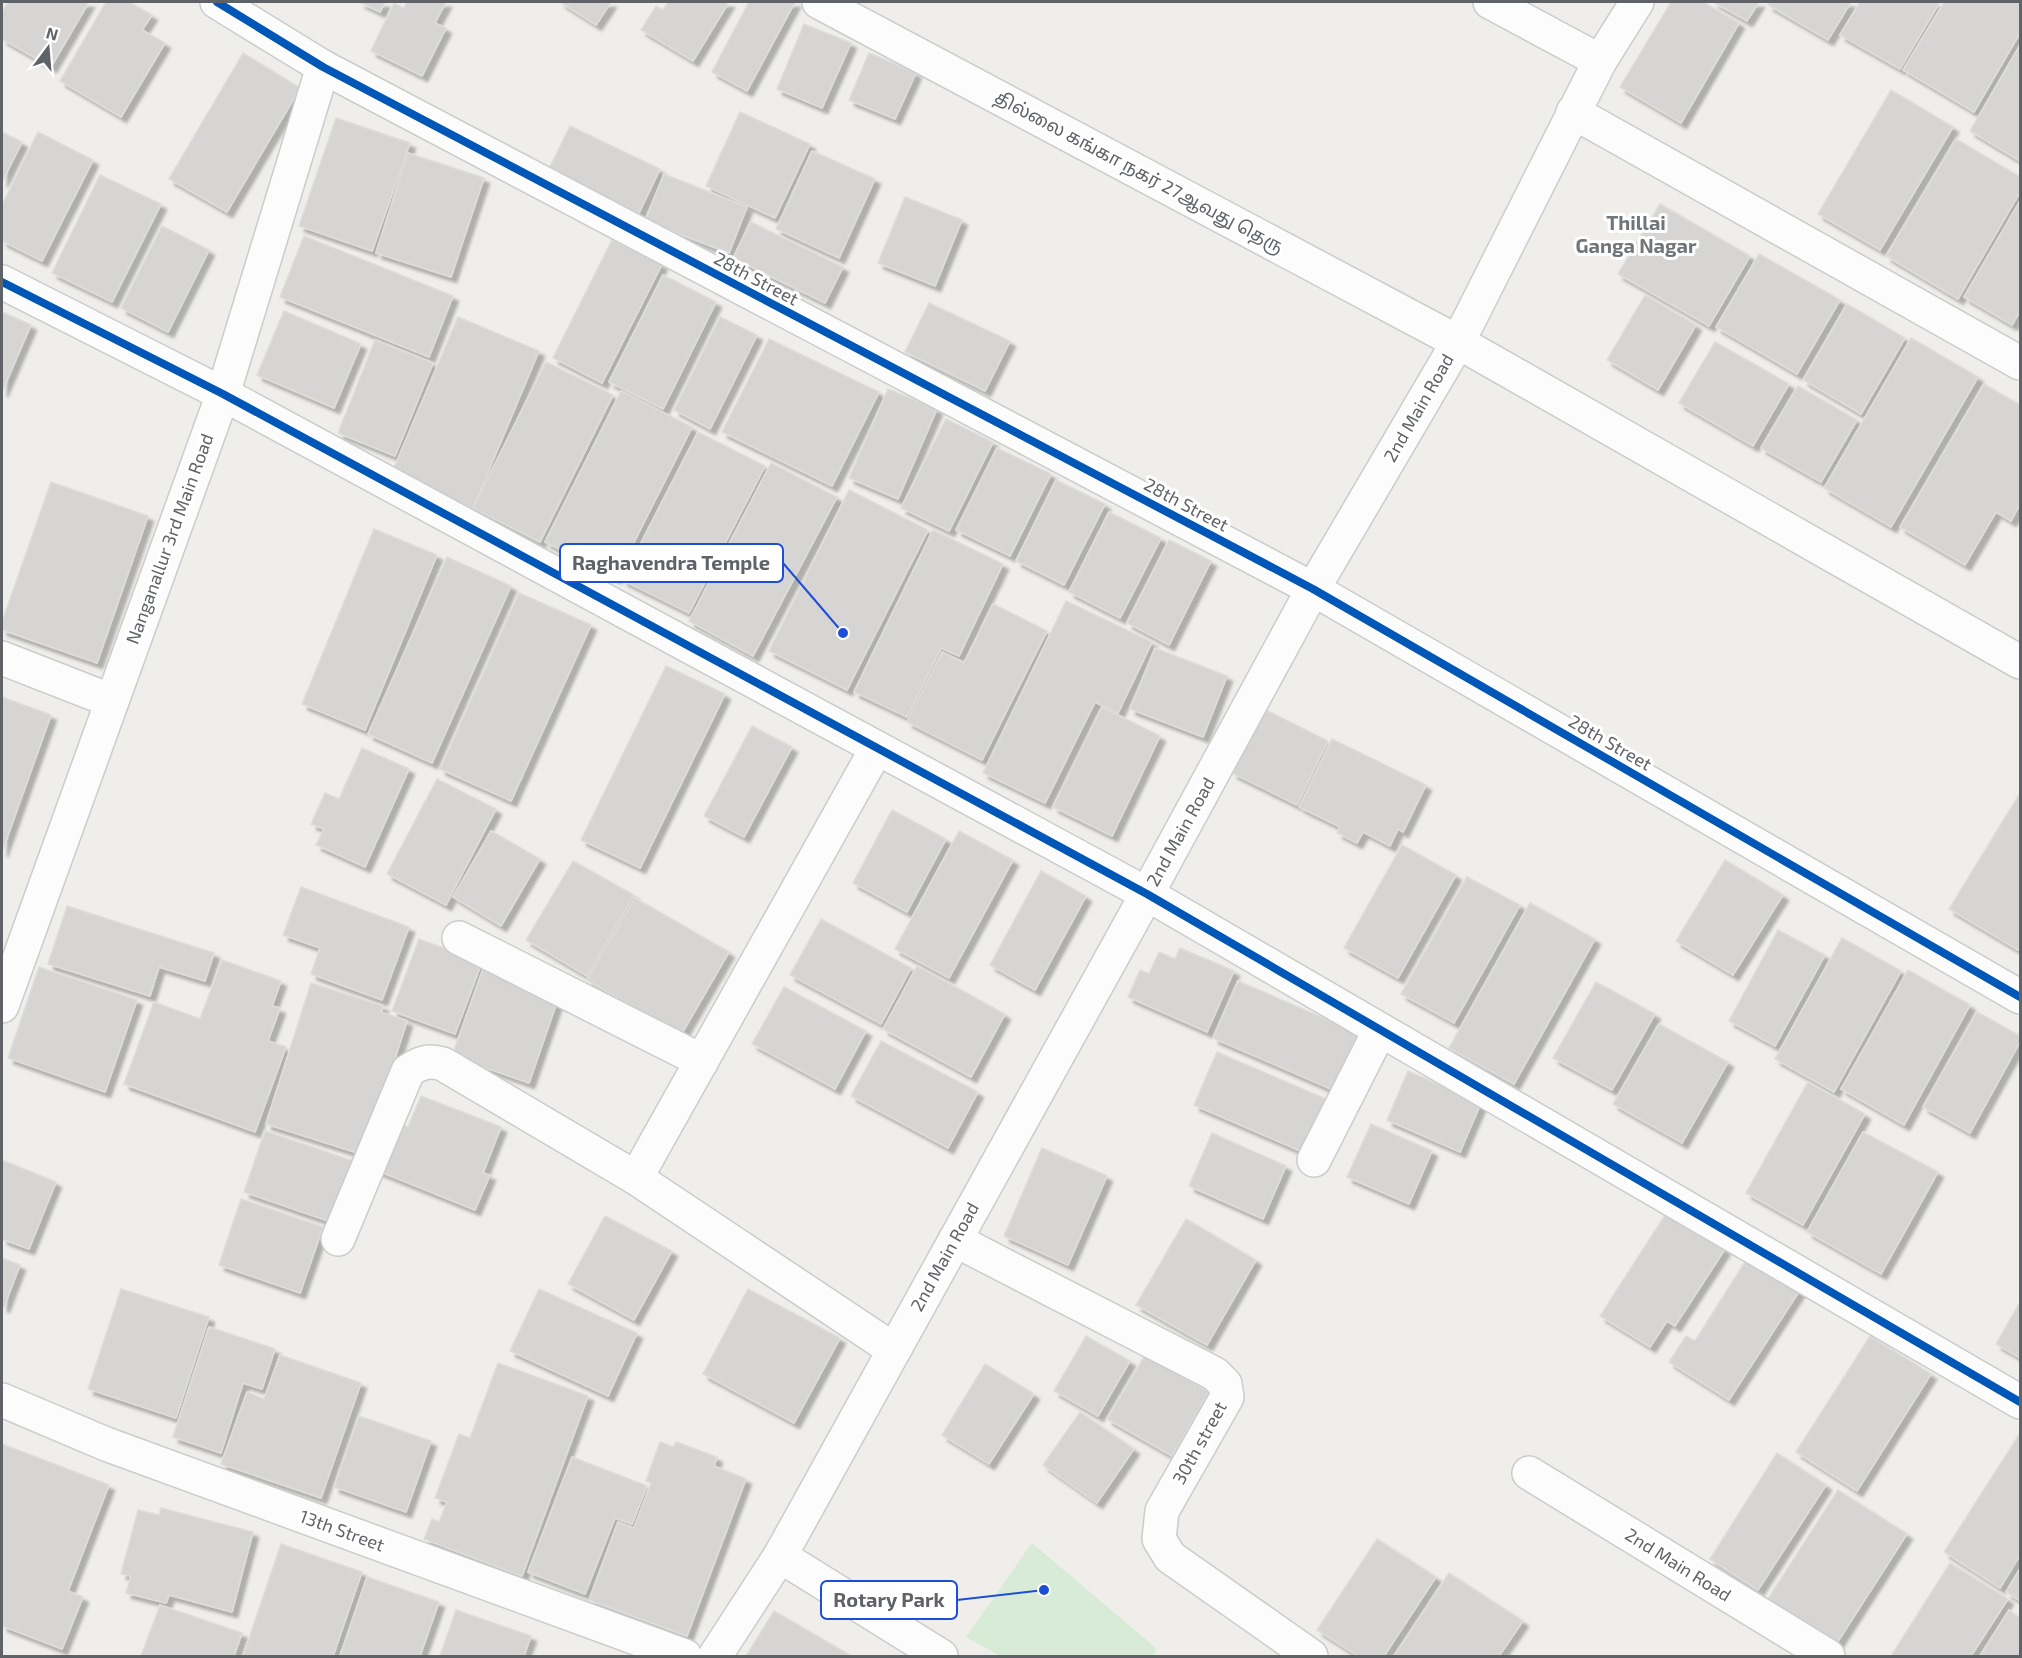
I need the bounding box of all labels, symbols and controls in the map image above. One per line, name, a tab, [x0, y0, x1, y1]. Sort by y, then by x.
north arrow	[18, 18, 78, 78]
text: N	[44, 22, 60, 44]
street label: தில்லை கங்கா நகர் 27ஆவது தெரு	[990, 85, 1288, 260]
district label: Thillai Ganga Nagar	[1576, 210, 1697, 257]
street label: 28th Street	[711, 247, 803, 310]
street label: 2nd Main Road	[1378, 350, 1458, 465]
street label: Nanganallur 3rd Main Road	[121, 430, 217, 647]
street label: 28th Street	[1141, 473, 1233, 536]
callout: Raghavendra Temple	[560, 544, 783, 582]
text: Raghavendra Temple	[572, 550, 770, 574]
street label: 28th Street	[1565, 710, 1656, 775]
street label: 2nd Main Road	[1141, 773, 1219, 890]
street label: 2nd Main Road	[905, 1198, 983, 1315]
street label: 30th street	[1167, 1397, 1231, 1488]
street label: 13th Street	[297, 1505, 388, 1556]
street label: 2nd Main Road	[1621, 1523, 1736, 1606]
callout: Rotary Park	[821, 1581, 957, 1619]
text: Rotary Park	[833, 1587, 945, 1612]

